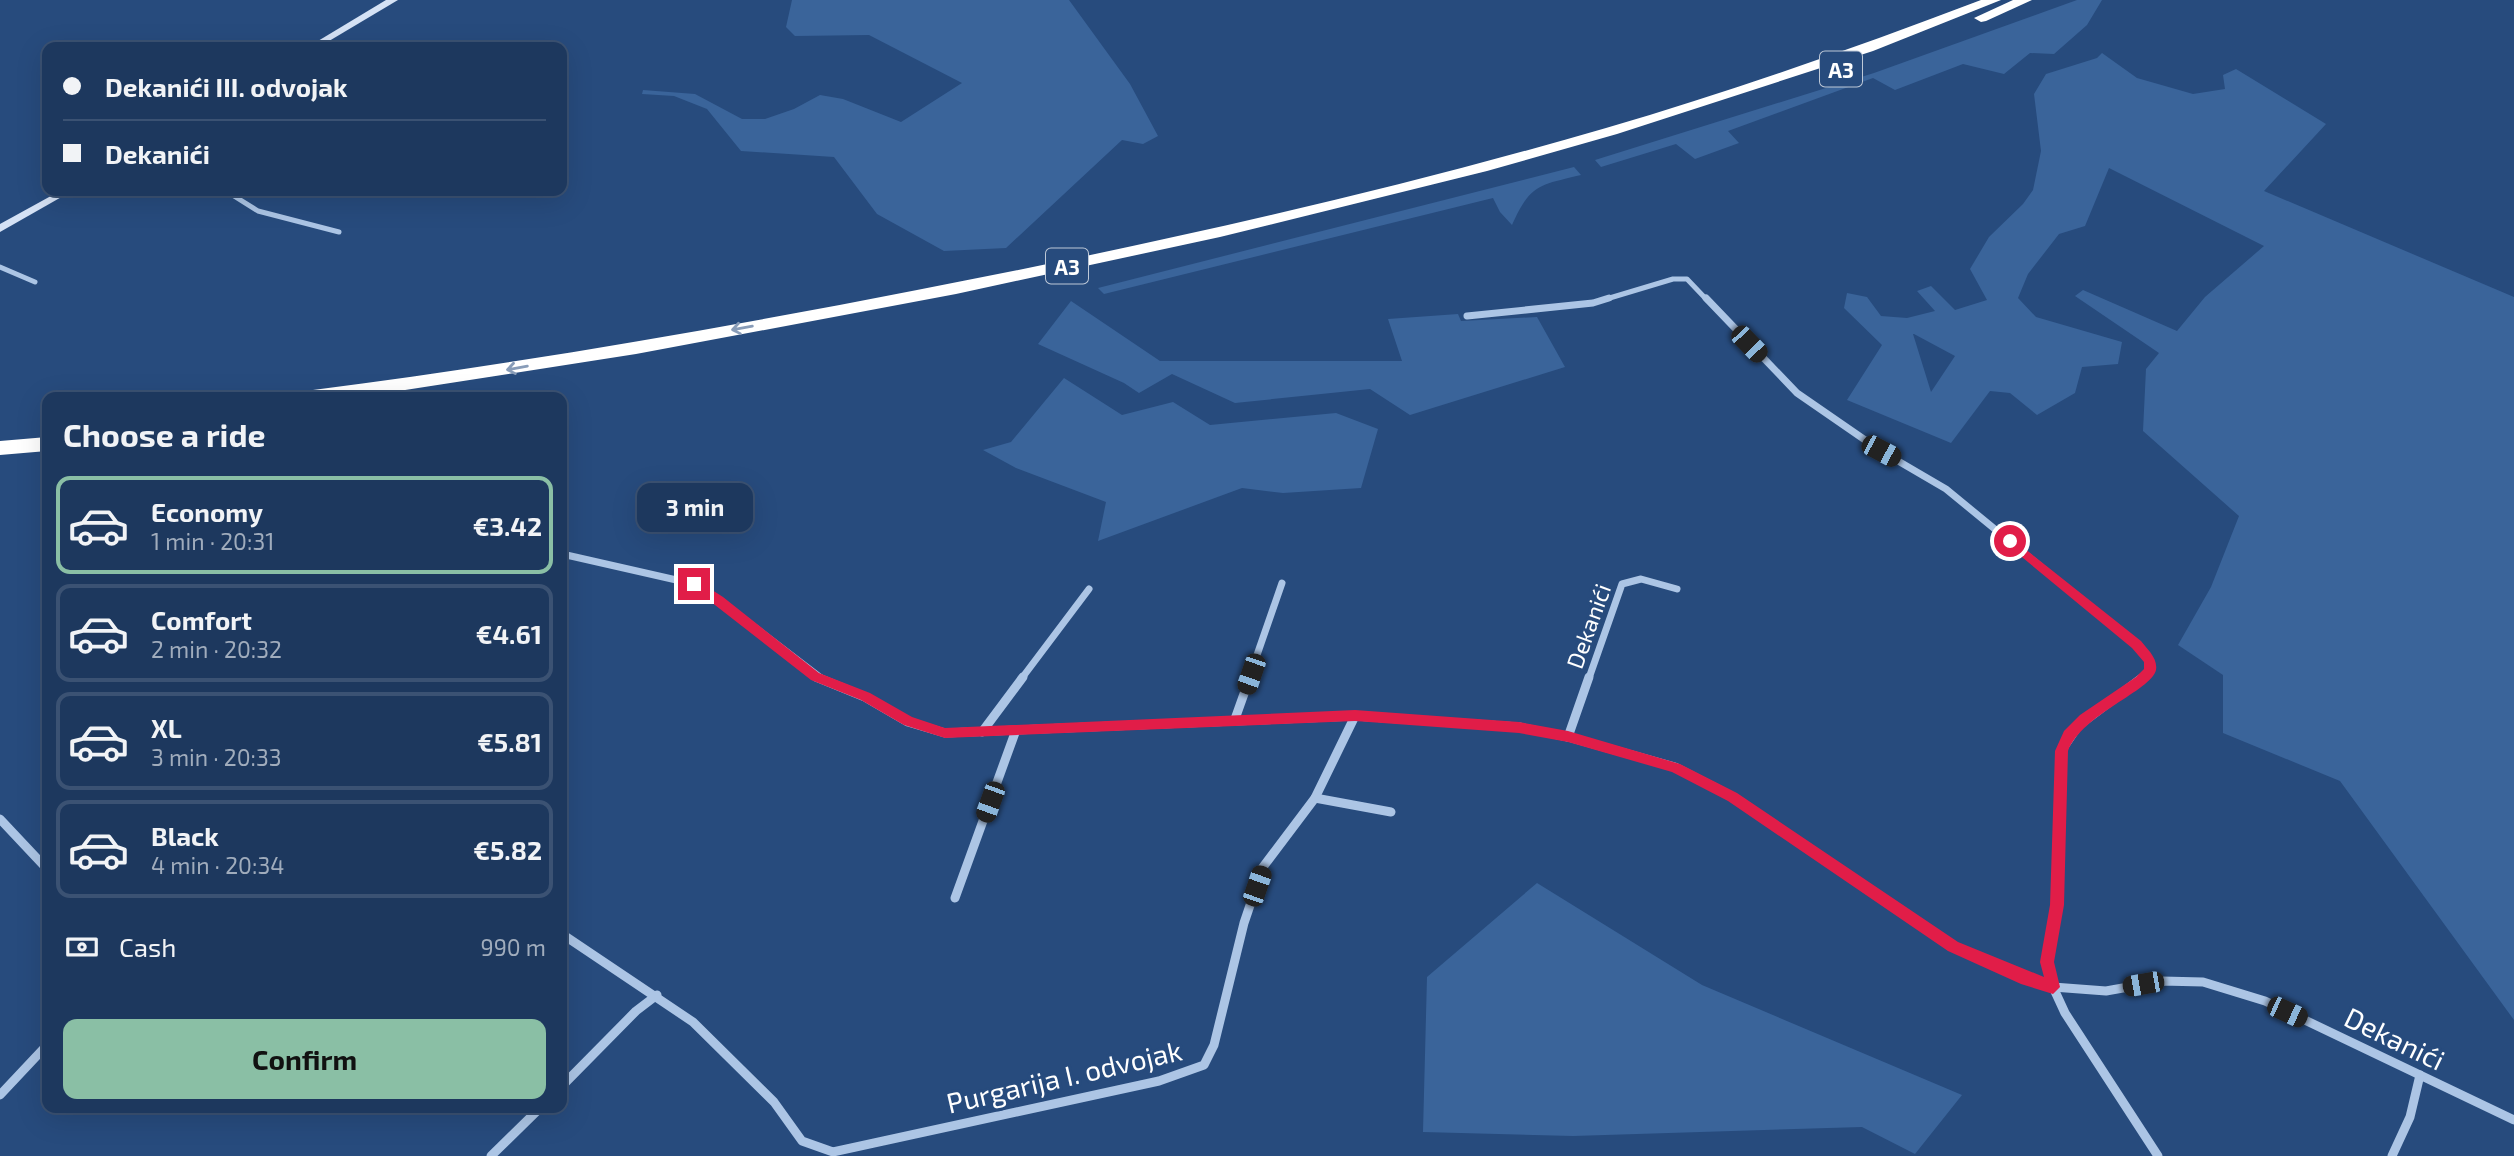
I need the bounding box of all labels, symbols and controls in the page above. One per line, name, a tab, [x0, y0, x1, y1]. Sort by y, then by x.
road number: A3	[1820, 52, 1862, 86]
text: Dekanići III. odvojak	[105, 71, 348, 102]
text: Dekanići	[105, 138, 210, 169]
road number: A3	[1046, 248, 1088, 284]
one-way arrow	[731, 322, 753, 335]
car	[1727, 322, 1772, 366]
one-way arrow	[507, 361, 529, 375]
text: Choose a ride	[63, 415, 266, 453]
car	[1858, 432, 1905, 470]
callout: 3 min	[636, 482, 752, 532]
text: 3 min	[666, 493, 724, 521]
icon: car	[67, 494, 130, 557]
text: Economy	[151, 496, 263, 527]
text: €3.42	[473, 510, 542, 541]
route start	[1994, 525, 2026, 557]
text: 1 min · 20:31	[151, 527, 274, 555]
route end	[678, 568, 710, 600]
street label: Dekanići	[1560, 580, 1616, 672]
icon: car	[67, 602, 130, 665]
text: Comfort	[151, 604, 252, 635]
text: €4.61	[476, 618, 542, 649]
text: 2 min · 20:32	[151, 635, 282, 663]
car	[1235, 651, 1268, 697]
icon: car	[67, 710, 130, 773]
text: XL	[151, 712, 182, 743]
text: €5.81	[477, 726, 542, 757]
text: 3 min · 20:33	[151, 743, 282, 771]
car	[973, 779, 1008, 825]
icon: car	[67, 818, 130, 881]
text: Black	[151, 820, 219, 851]
text: €5.82	[473, 834, 542, 865]
text: 4 min · 20:34	[151, 851, 284, 879]
car	[1241, 863, 1274, 909]
icon: cash	[63, 928, 101, 966]
text: Cash	[119, 931, 176, 962]
text: 990 m	[481, 933, 546, 961]
car	[2121, 970, 2166, 998]
car	[2264, 994, 2311, 1030]
street label: Dekanići	[2339, 999, 2451, 1077]
button: Confirm	[63, 1019, 546, 1099]
street label: Purgarija I. odvojak	[943, 1032, 1185, 1120]

